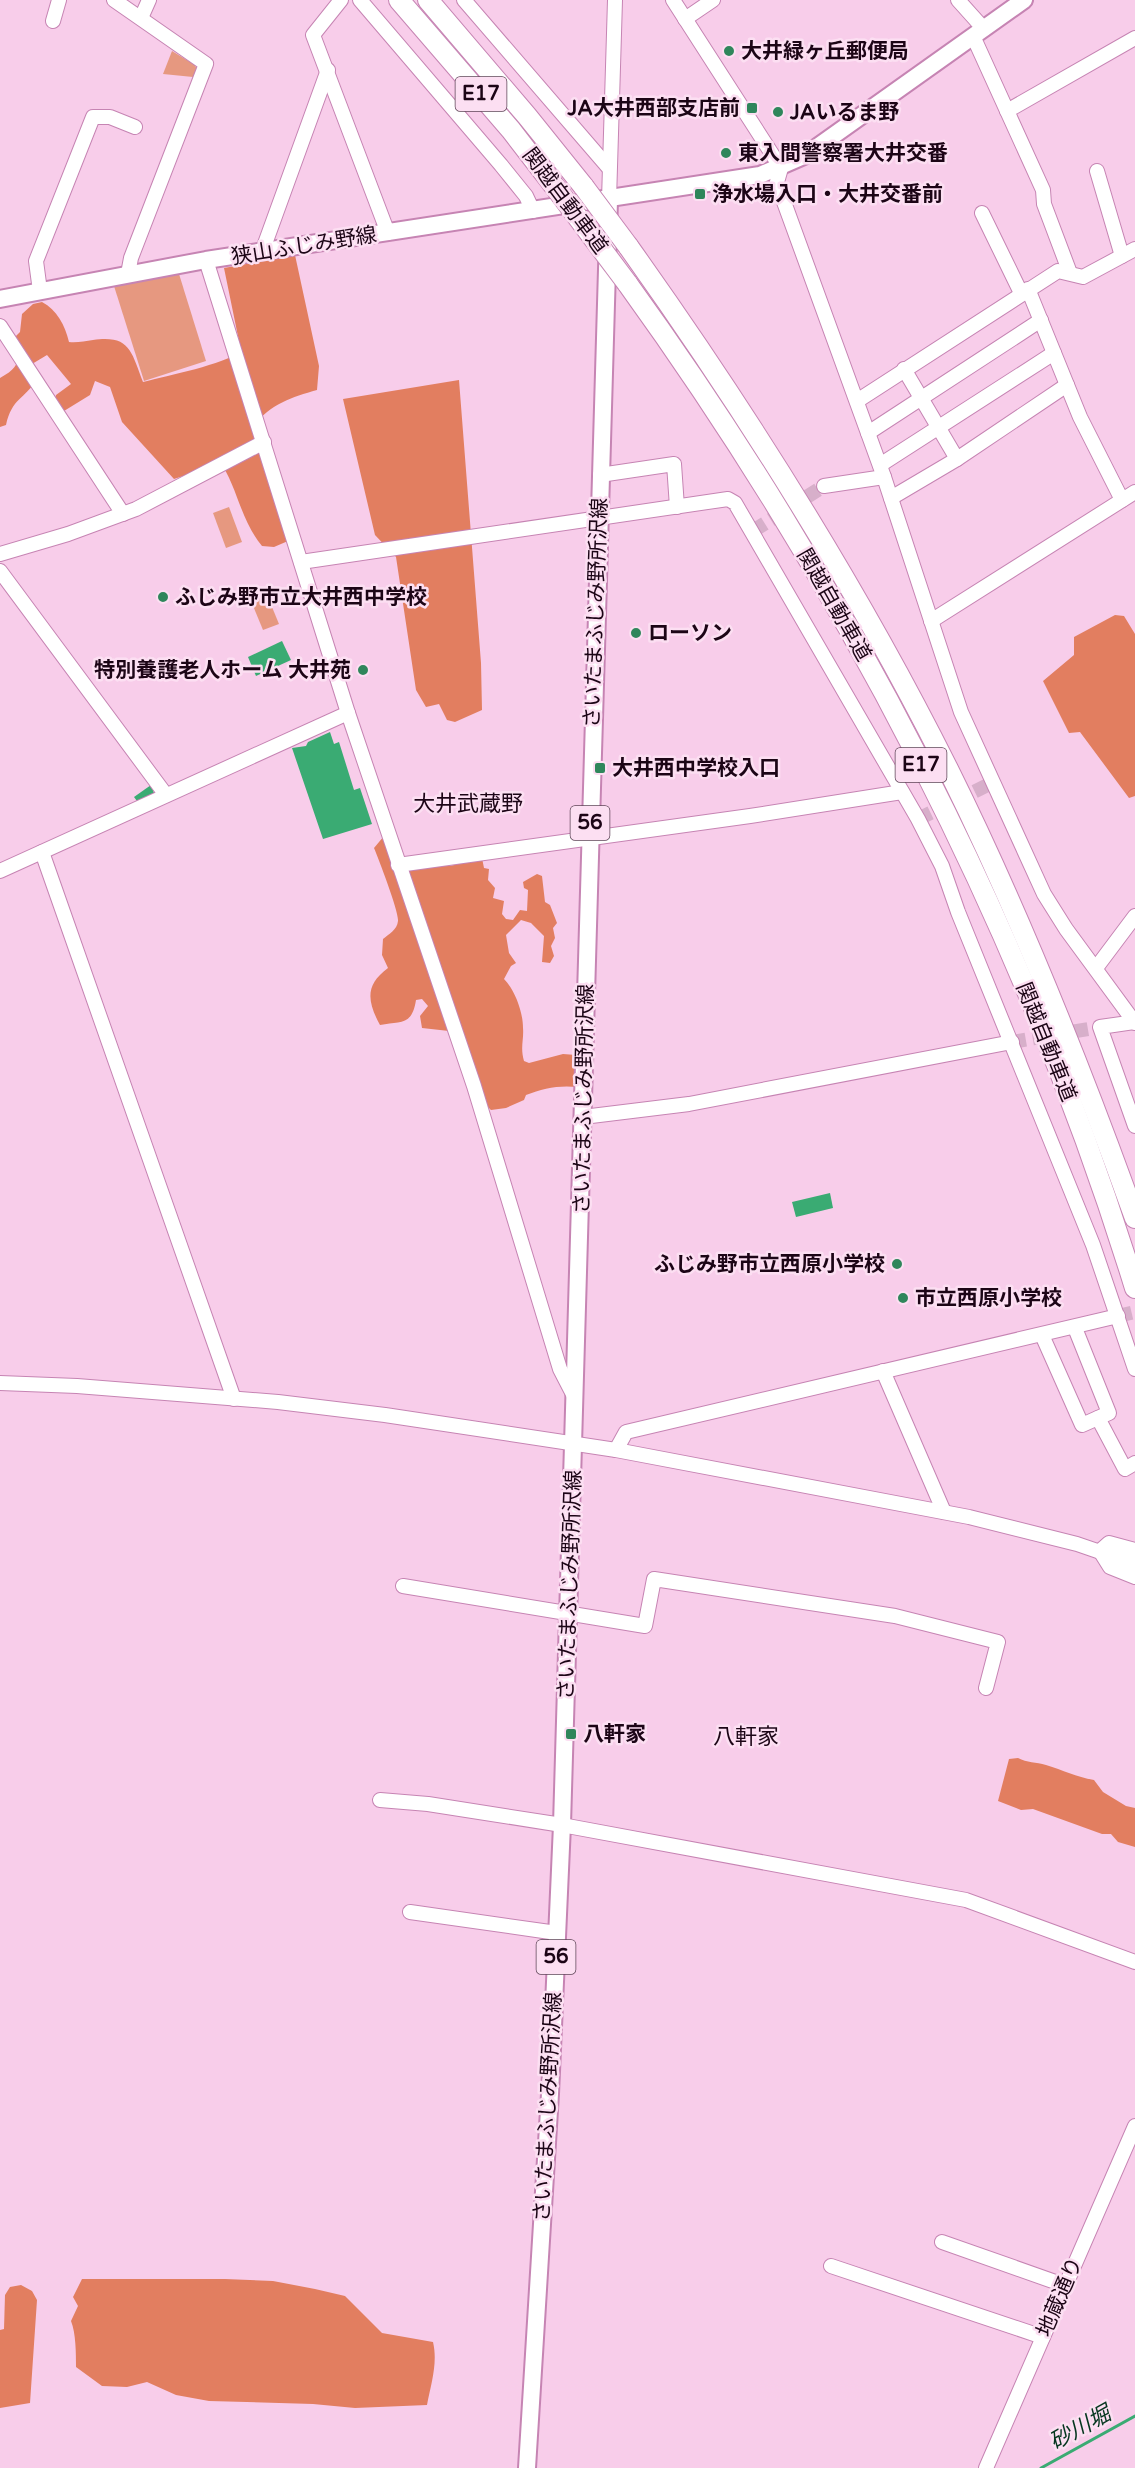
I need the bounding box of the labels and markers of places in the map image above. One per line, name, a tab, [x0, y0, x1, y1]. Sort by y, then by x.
place label: 大井緑ヶ丘郵便局	[741, 39, 909, 64]
marker: 大井緑ヶ丘郵便局	[722, 44, 736, 58]
place label: JA大井西部支店前	[567, 96, 740, 121]
place label: JAいるま野	[789, 100, 899, 125]
marker: JA大井西部支店前	[745, 101, 759, 115]
marker: JAいるま野	[771, 105, 785, 119]
place label: 東入間警察署大井交番	[738, 141, 948, 166]
marker: 東入間警察署大井交番	[719, 146, 733, 160]
place label: 浄水場入口・大井交番前	[712, 182, 943, 207]
marker: 浄水場入口・大井交番前	[693, 187, 707, 201]
place label: ふじみ野市立大井西中学校	[175, 585, 427, 610]
marker: ふじみ野市立大井西中学校	[156, 590, 170, 604]
place label: ローソン	[648, 621, 732, 646]
marker: ローソン	[629, 626, 643, 640]
place label: 特別養護老人ホーム 大井苑	[94, 658, 351, 683]
marker: 特別養護老人ホーム 大井苑	[356, 663, 370, 677]
place label: 大井西中学校入口	[612, 756, 780, 781]
marker: 大井西中学校入口	[593, 761, 607, 775]
place label: ふじみ野市立西原小学校	[654, 1252, 885, 1277]
marker: ふじみ野市立西原小学校	[890, 1257, 904, 1271]
place label: 市立西原小学校	[915, 1286, 1062, 1311]
marker: 市立西原小学校	[896, 1291, 910, 1305]
place label: 八軒家	[583, 1722, 646, 1747]
marker: 八軒家	[564, 1727, 578, 1741]

